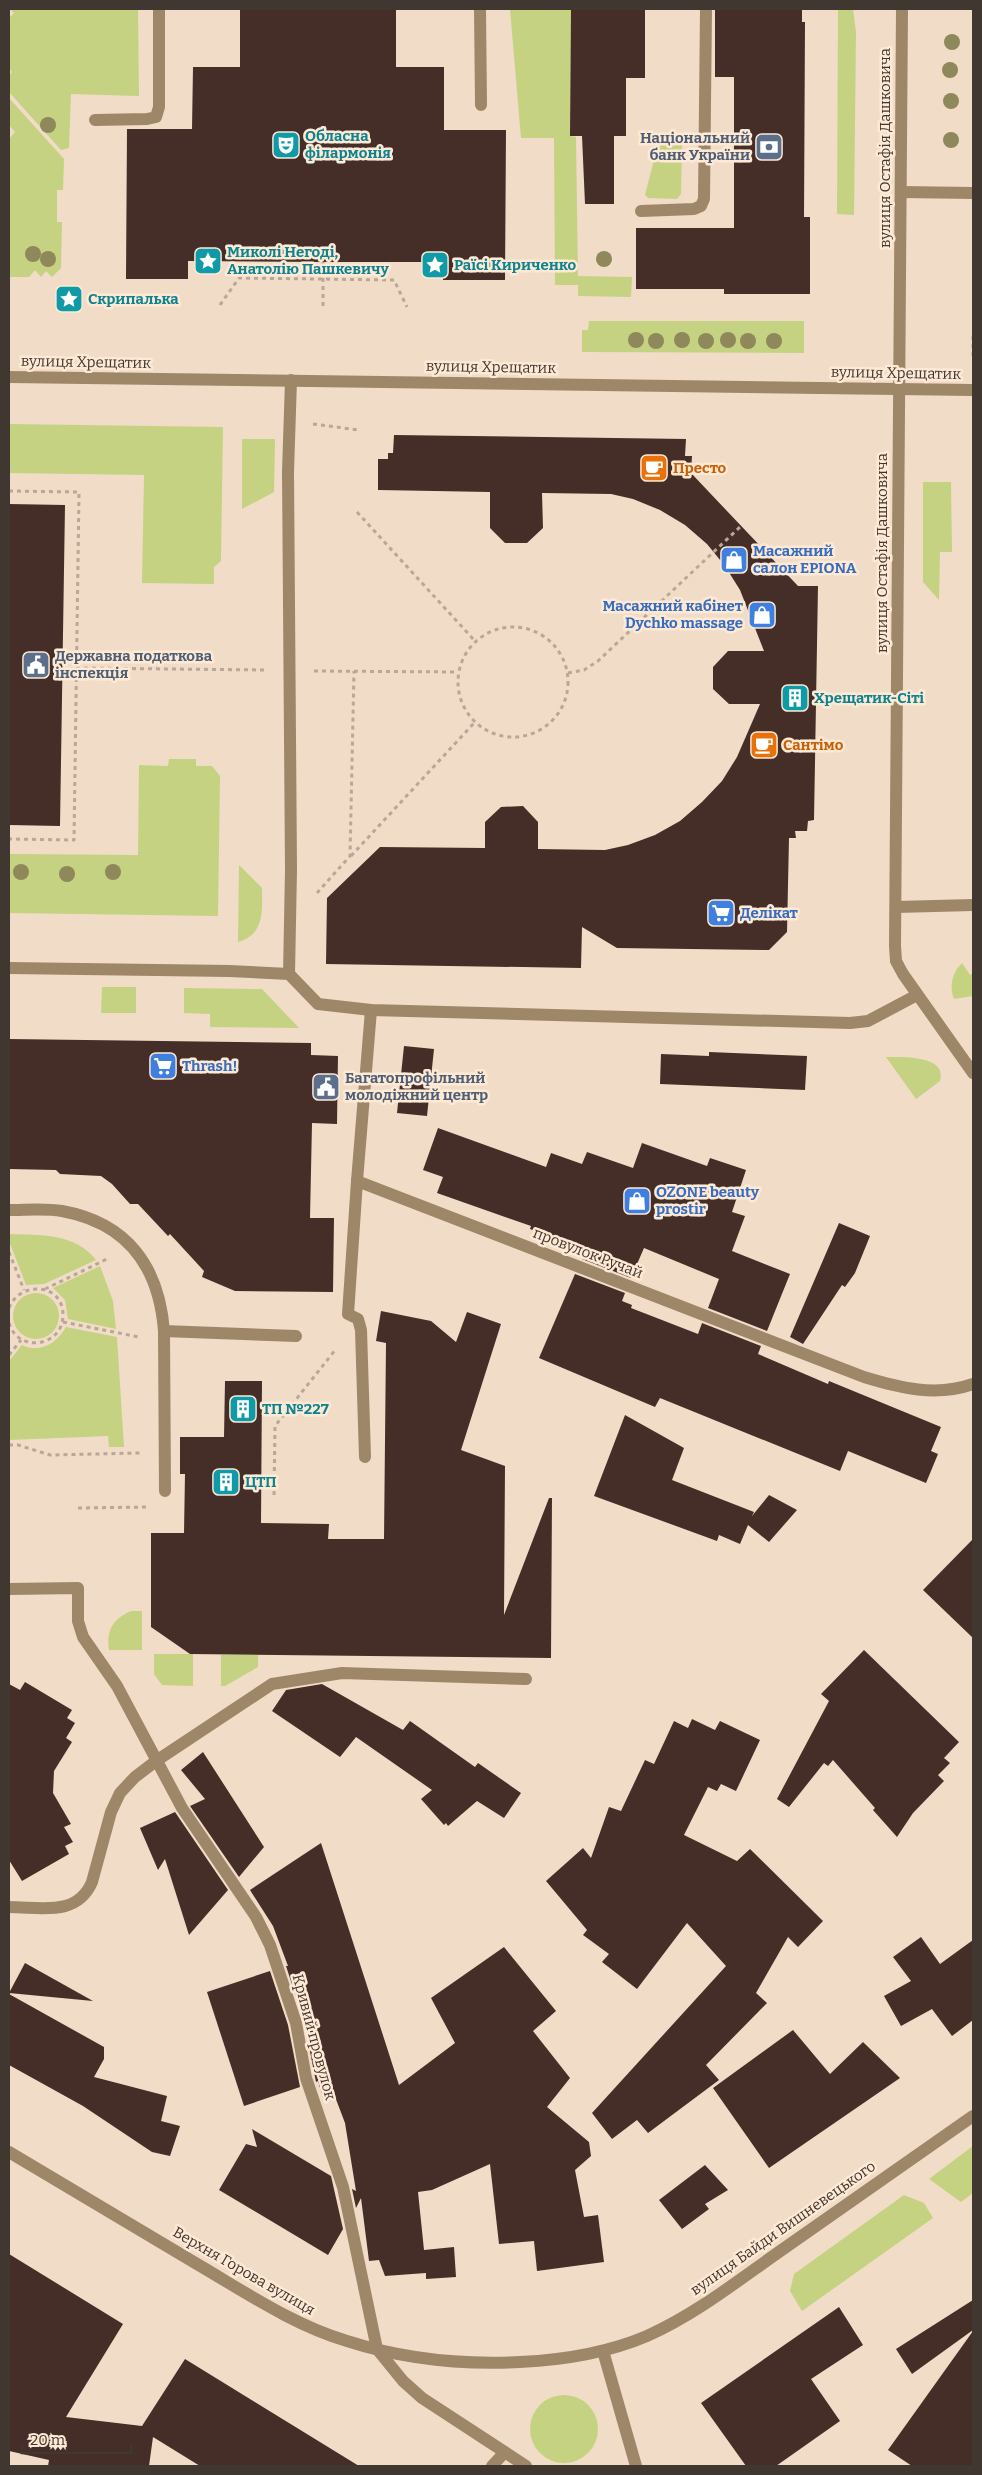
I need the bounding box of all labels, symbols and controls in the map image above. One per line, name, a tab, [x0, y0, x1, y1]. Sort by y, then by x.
street label: вулиця Остафія Дашковича	[876, 48, 894, 248]
place label: Обласна філармонія	[305, 127, 391, 162]
place label: Національний банк України	[640, 129, 750, 164]
theatre icon: Обласна філармонія	[271, 130, 301, 160]
bank icon: Національний банк України	[754, 132, 784, 162]
place label: Миколі Негоді, Анатолію Пашкевичу	[227, 243, 389, 278]
place icon: Миколі Негоді, Анатолію Пашкевичу	[193, 246, 223, 276]
place icon: Раїсі Кириченко	[420, 250, 450, 280]
place label: Раїсі Кириченко	[454, 256, 577, 274]
place icon: Скрипалька	[54, 284, 84, 314]
place label: Скрипалька	[88, 290, 179, 308]
street label: вулиця Хрещатик	[21, 352, 151, 372]
street label: вулиця Хрещатик	[426, 357, 556, 377]
street label: вулиця Хрещатик	[831, 363, 961, 383]
cafe icon: Престо	[639, 453, 669, 483]
street label: вулиця Остафія Дашковича	[873, 453, 891, 653]
place label: Престо	[673, 459, 727, 477]
place label: Масажний салон EPIONA	[753, 542, 857, 577]
shop icon: Масажний салон EPIONA	[719, 545, 749, 575]
place label: Масажний кабінет Dychko massage	[602, 597, 744, 632]
shop icon: Масажний кабінет Dychko massage	[747, 600, 777, 630]
place label: Державна податкова інспекція	[55, 647, 213, 682]
public building icon: Державна податкова інспекція	[21, 650, 51, 680]
building icon: Хрещатик-Сіті	[780, 683, 810, 713]
place label: Хрещатик-Сіті	[814, 689, 924, 707]
cafe icon: Сантімо	[749, 730, 779, 760]
place label: Сантімо	[783, 736, 844, 754]
supermarket icon: Делікат	[706, 898, 736, 928]
place label: Делікат	[740, 904, 799, 922]
supermarket icon: Thrash!	[148, 1051, 178, 1081]
place label: Thrash!	[182, 1057, 237, 1075]
place label: Багатопрофільний молодіжний центр	[345, 1069, 488, 1104]
public building icon: Багатопрофільний молодіжний центр	[311, 1072, 341, 1102]
place label: OZONE beauty prostir	[656, 1183, 760, 1218]
shop icon: OZONE beauty prostir	[622, 1186, 652, 1216]
street label: провулок Ручай	[530, 1224, 646, 1282]
building icon: ТП №227	[228, 1394, 258, 1424]
place label: ТП №227	[262, 1400, 329, 1418]
building icon: ЦТП	[211, 1467, 241, 1497]
place label: ЦТП	[245, 1473, 277, 1491]
street label: Кривий провулок	[289, 1972, 340, 2102]
street label: вулиця Байди Вишневецького	[687, 2157, 879, 2299]
street label: Верхня Горова вулиця	[170, 2223, 318, 2319]
scale bar	[22, 2422, 131, 2454]
text: 20 m	[30, 2431, 66, 2449]

